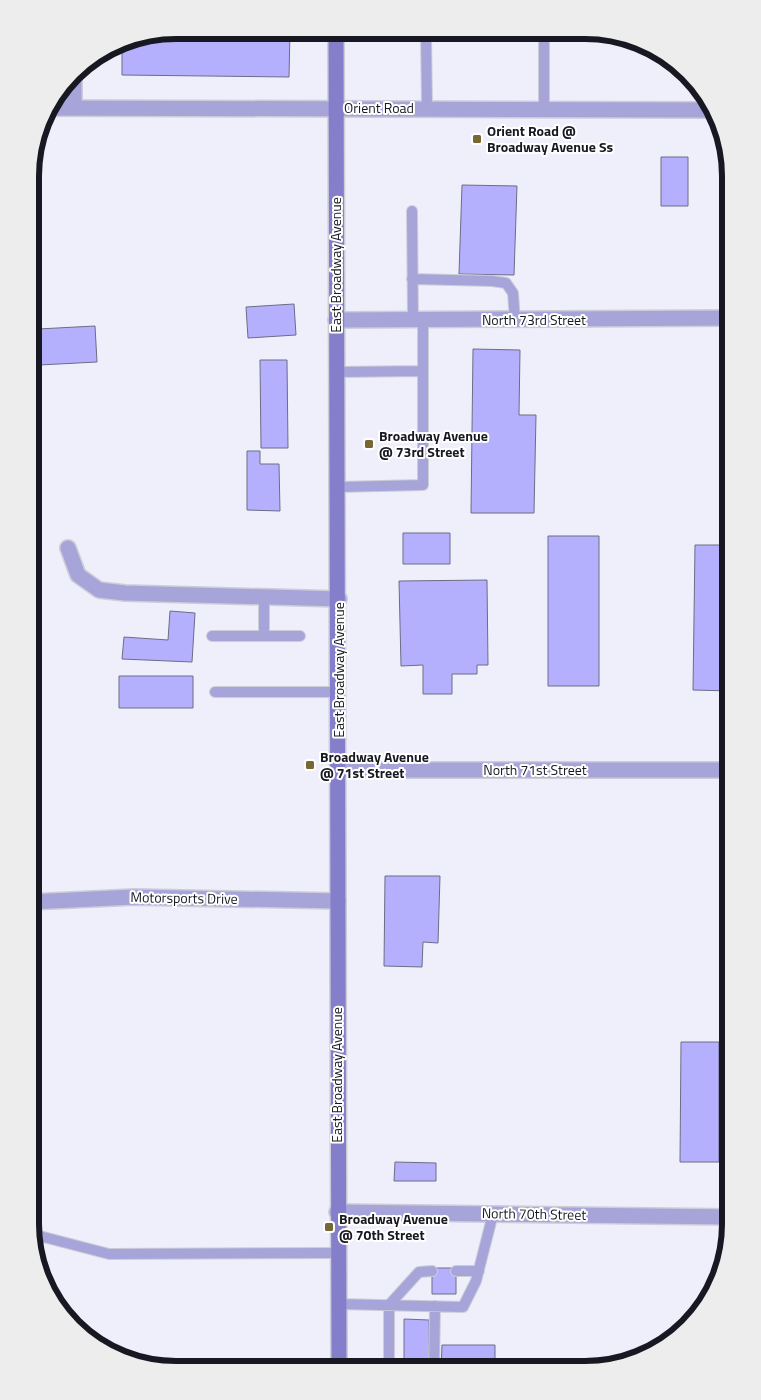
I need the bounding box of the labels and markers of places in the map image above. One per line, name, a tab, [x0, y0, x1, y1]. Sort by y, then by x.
place label: Orient Road @ Broadway Avenue Ss	[487, 120, 614, 157]
marker: Orient Road @ Broadway Avenue Ss	[471, 133, 483, 145]
place label: Broadway Avenue @ 73rd Street	[379, 425, 488, 462]
marker: Broadway Avenue @ 73rd Street	[363, 438, 375, 450]
place label: Broadway Avenue @ 71st Street	[320, 746, 429, 783]
marker: Broadway Avenue @ 71st Street	[304, 759, 316, 771]
place label: Broadway Avenue @ 70th Street	[339, 1208, 448, 1245]
marker: Broadway Avenue @ 70th Street	[323, 1221, 335, 1233]

